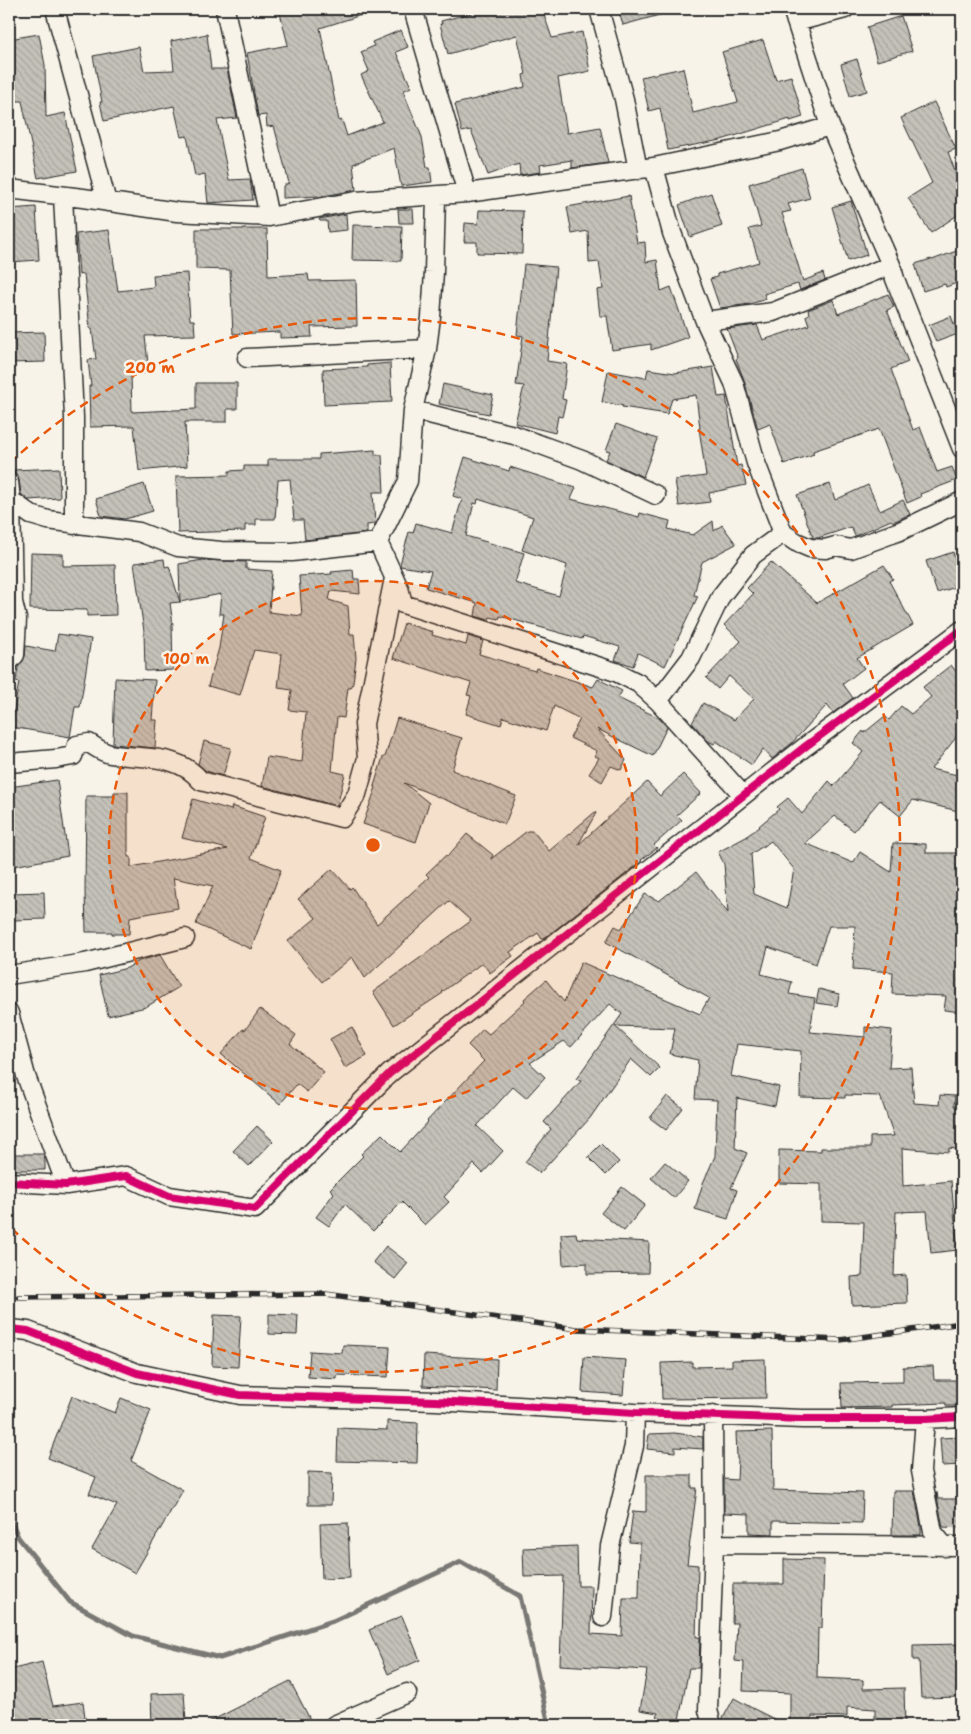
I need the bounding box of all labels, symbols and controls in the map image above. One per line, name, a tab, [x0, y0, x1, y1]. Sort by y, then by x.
text: 200 m	[125, 358, 175, 378]
text: 100 m	[163, 649, 209, 669]
centre of rings	[364, 836, 382, 854]

